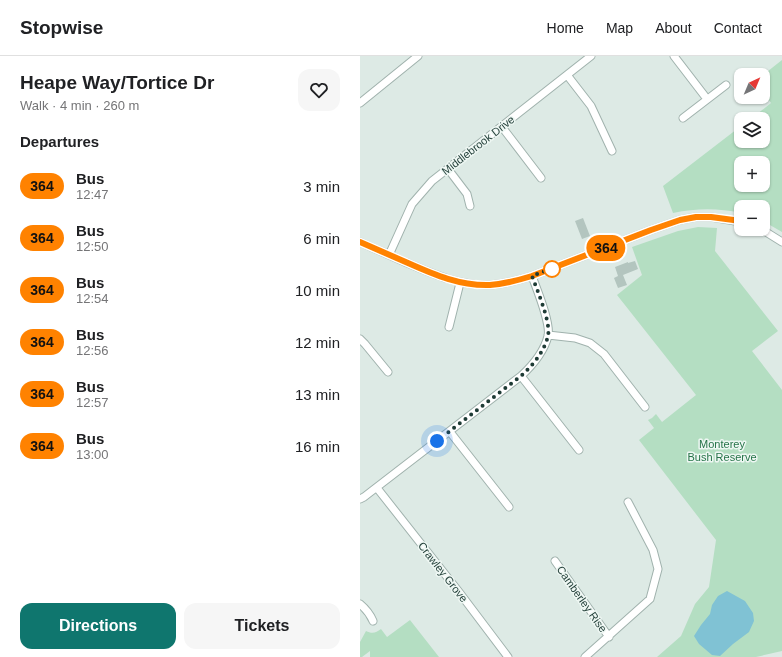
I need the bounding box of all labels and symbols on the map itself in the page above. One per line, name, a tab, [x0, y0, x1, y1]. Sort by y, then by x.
north arrow	[734, 68, 770, 104]
street label: Middlebrook Drive	[439, 113, 517, 177]
line badge: 364	[583, 235, 629, 261]
unlabelled marker	[543, 260, 561, 278]
your location	[427, 431, 447, 451]
park label: Monterey Bush Reserve	[687, 438, 757, 463]
street label: Crawley Grove	[416, 540, 470, 604]
street label: Camberley Rise	[555, 564, 609, 634]

